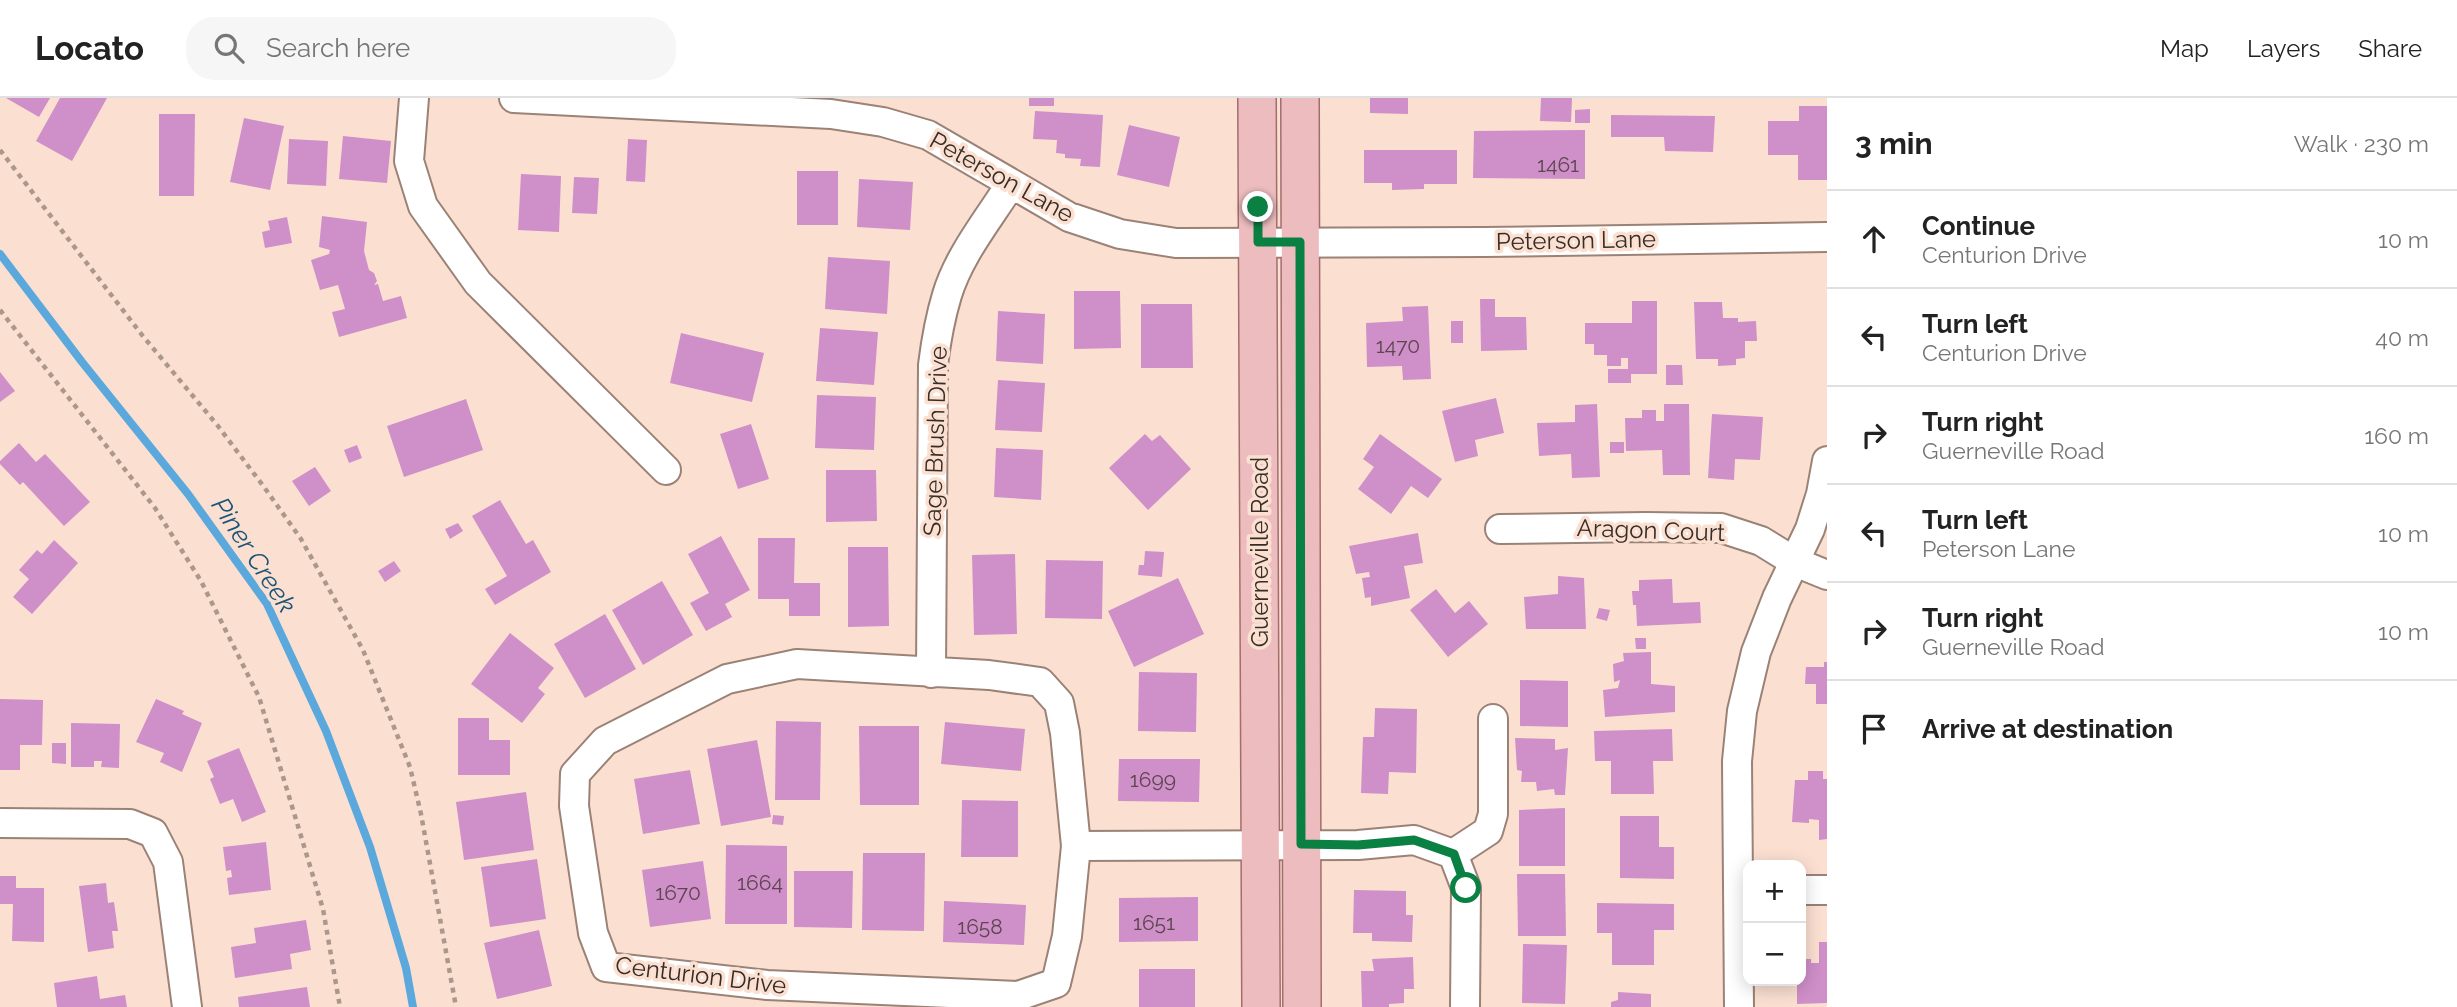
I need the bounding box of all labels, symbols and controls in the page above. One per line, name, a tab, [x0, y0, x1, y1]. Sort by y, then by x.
search box	[186, 17, 676, 80]
text: Locato	[35, 29, 144, 68]
icon: search	[210, 29, 248, 67]
text: Search here	[266, 33, 410, 63]
text: Map	[2160, 34, 2209, 63]
text: Layers	[2247, 34, 2320, 63]
text: Share	[2358, 34, 2422, 63]
street label: Peterson Lane	[925, 125, 1079, 229]
text: 3 min	[1855, 126, 1933, 161]
text: Walk · 230 m	[2294, 130, 2429, 157]
house number: 1461	[1537, 152, 1579, 177]
route end	[1242, 191, 1273, 222]
text: Continue	[1922, 211, 2035, 241]
icon: ahead	[1855, 220, 1893, 258]
street label: Peterson Lane	[1496, 224, 1656, 256]
text: 10 m	[2378, 226, 2429, 253]
text: Centurion Drive	[1922, 241, 2087, 268]
text: Turn left	[1922, 309, 2028, 339]
icon: left	[1855, 318, 1893, 356]
text: 40 m	[2375, 324, 2429, 351]
house number: 1470	[1376, 333, 1420, 358]
text: Centurion Drive	[1922, 339, 2087, 366]
street label: Sage Brush Drive	[917, 345, 953, 537]
text: Turn right	[1922, 407, 2043, 437]
icon: right	[1855, 416, 1893, 454]
text: 160 m	[2364, 422, 2429, 449]
text: Guerneville Road	[1922, 437, 2105, 464]
street label: Guerneville Road	[1245, 457, 1274, 647]
water label: Piner Creek	[206, 492, 303, 618]
text: Turn left	[1922, 505, 2028, 535]
street label: Aragon Court	[1576, 513, 1726, 547]
icon: left	[1855, 514, 1893, 552]
text: 10 m	[2378, 520, 2429, 547]
text: Peterson Lane	[1922, 535, 2075, 562]
text: Turn right	[1922, 603, 2043, 633]
icon: right	[1855, 612, 1893, 650]
text: 10 m	[2378, 618, 2429, 645]
text: Guerneville Road	[1922, 633, 2105, 660]
icon: arrive	[1855, 710, 1893, 748]
text: Arrive at destination	[1922, 714, 2173, 744]
house number: 1699	[1130, 767, 1176, 792]
map controls	[1743, 860, 1806, 986]
button: +	[1743, 860, 1806, 923]
house number: 1664	[737, 870, 783, 895]
route start	[1450, 872, 1481, 903]
house number: 1670	[655, 880, 701, 905]
house number: 1651	[1133, 910, 1175, 935]
house number: 1658	[957, 914, 1003, 939]
button: −	[1743, 923, 1806, 986]
street label: Centurion Drive	[614, 950, 788, 1000]

